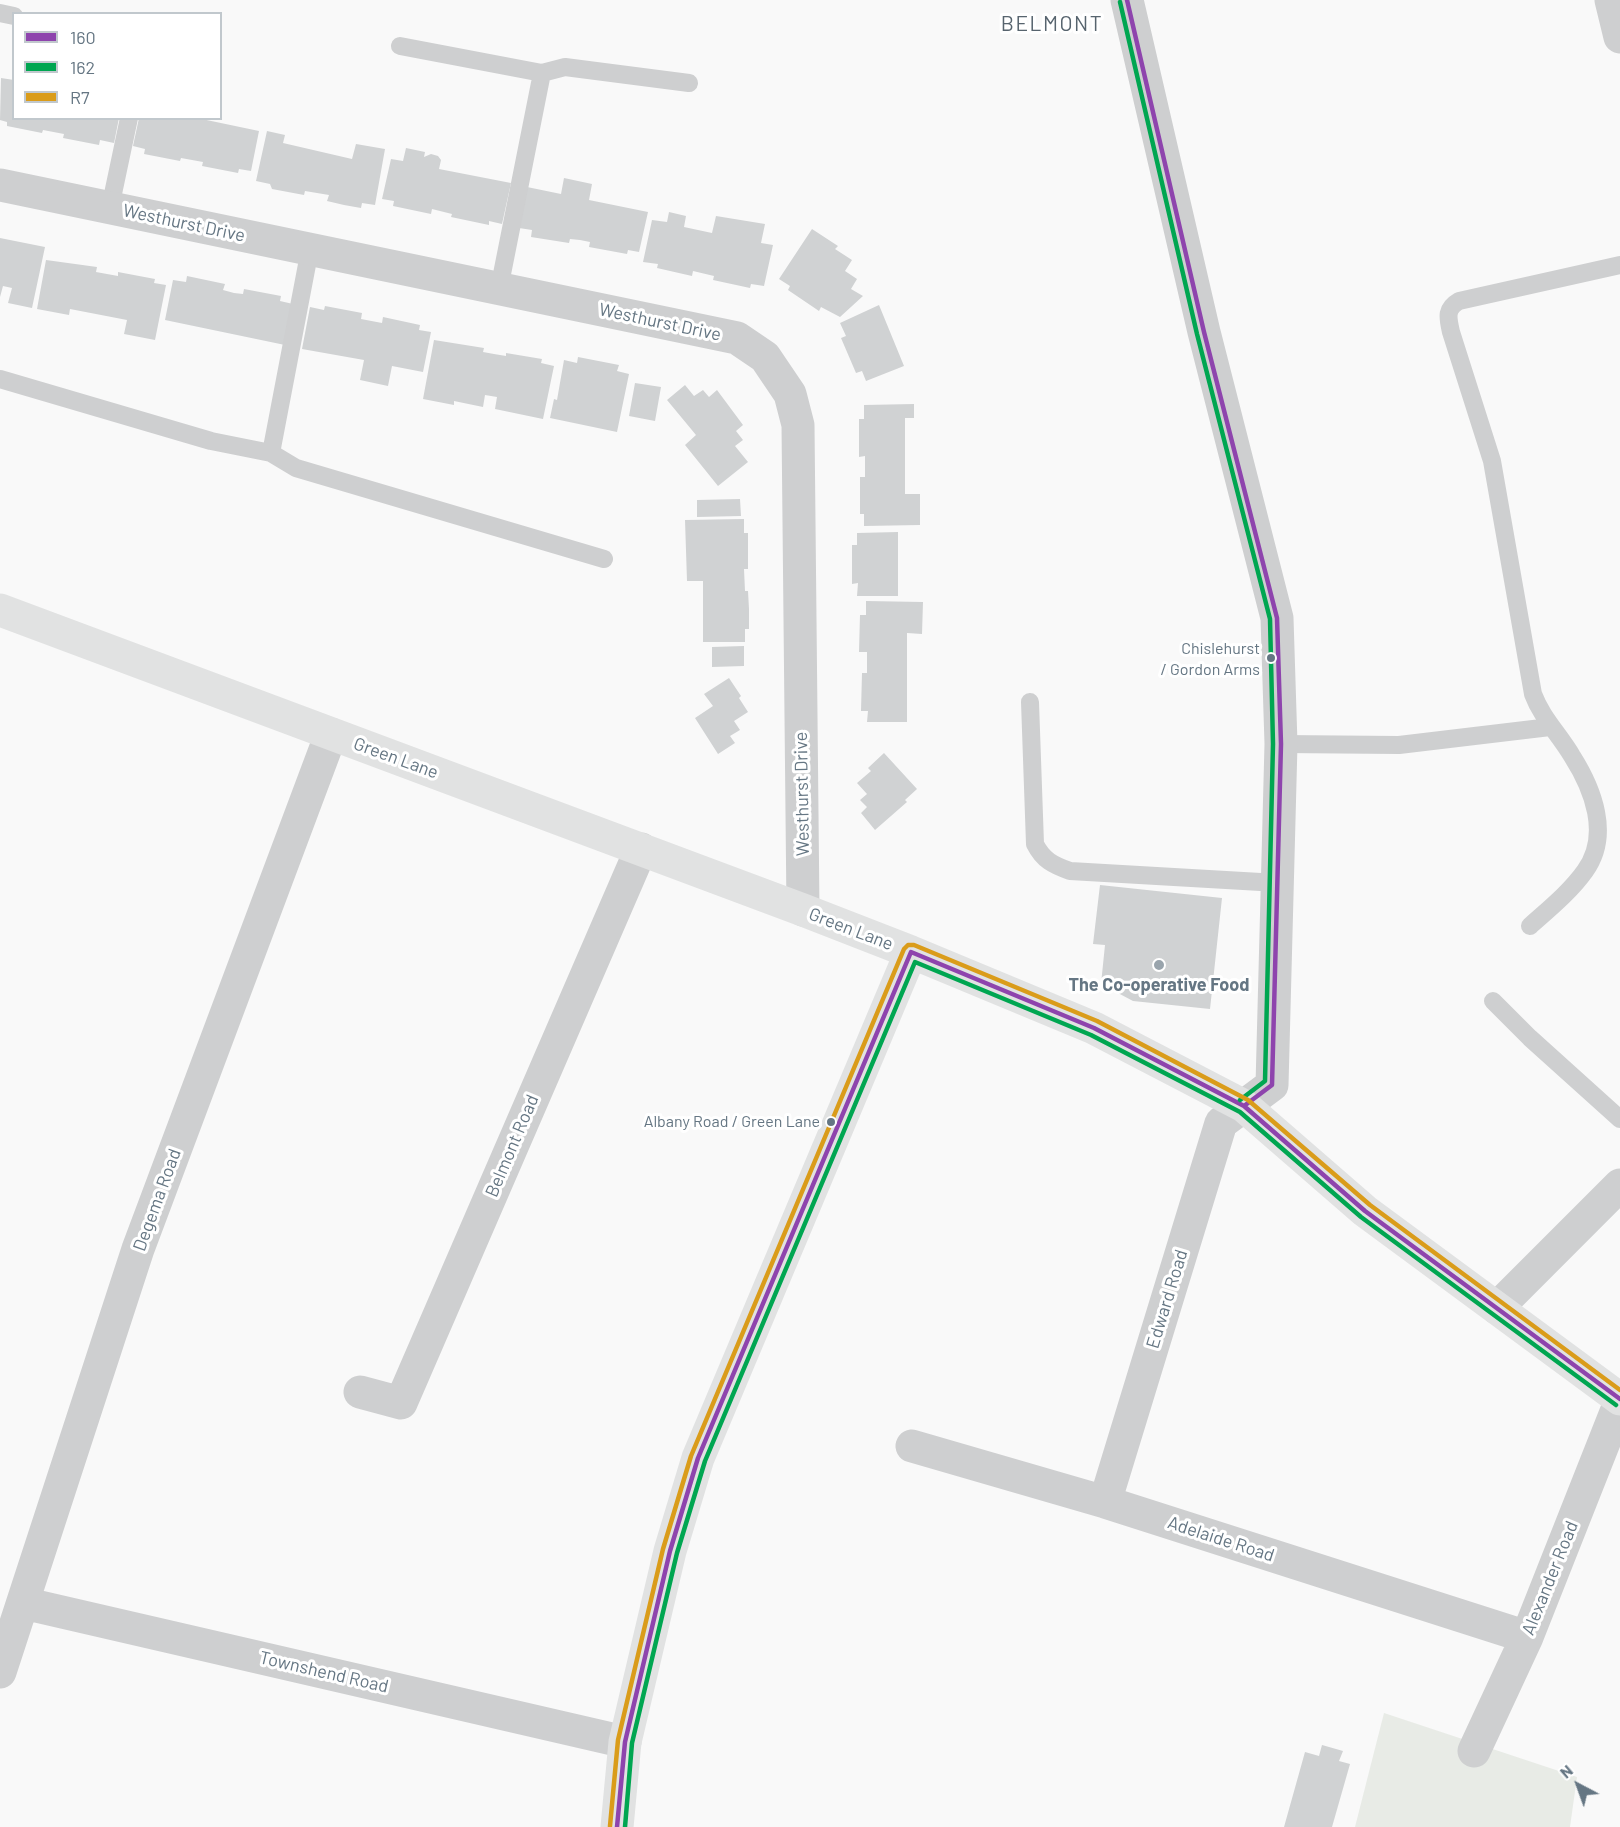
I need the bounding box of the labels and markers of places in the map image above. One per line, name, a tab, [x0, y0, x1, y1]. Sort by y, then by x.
place label: Chislehurst / Gordon Arms	[1160, 639, 1260, 677]
marker: Chislehurst / Gordon Arms	[1265, 652, 1277, 664]
marker: The Co-operative Food	[1152, 958, 1166, 972]
place label: The Co-operative Food	[1068, 974, 1250, 996]
place label: Albany Road / Green Lane	[644, 1112, 820, 1132]
marker: Albany Road / Green Lane	[825, 1116, 837, 1128]

